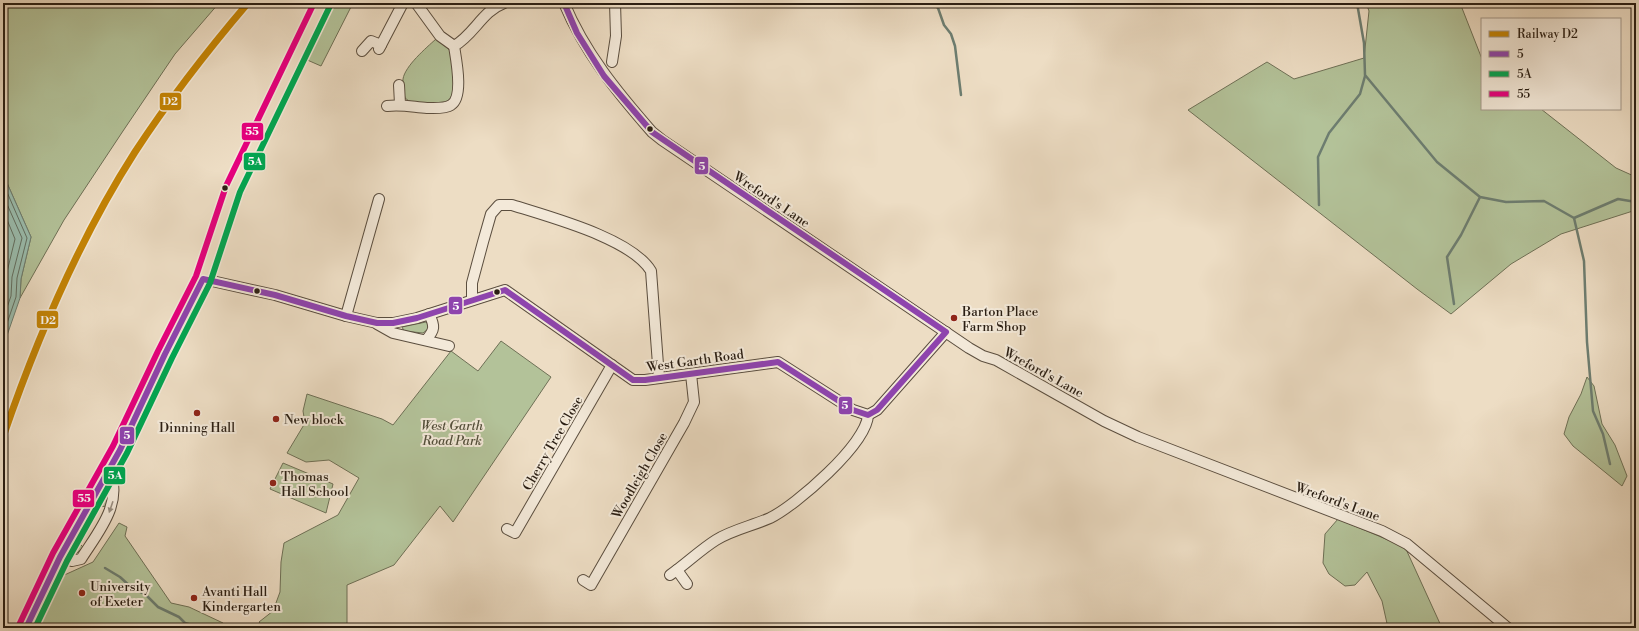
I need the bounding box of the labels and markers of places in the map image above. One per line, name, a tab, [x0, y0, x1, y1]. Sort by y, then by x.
unlabelled marker	[645, 124, 655, 134]
unlabelled marker	[220, 183, 230, 193]
unlabelled marker	[252, 286, 262, 296]
unlabelled marker	[492, 287, 502, 297]
place label: Barton Place Farm Shop	[961, 304, 1039, 335]
marker: Barton Place Farm Shop	[949, 313, 959, 323]
marker: Dinning Hall	[192, 408, 202, 418]
place label: New block	[284, 412, 345, 428]
marker: New block	[271, 414, 281, 424]
place label: Dinning Hall	[159, 420, 235, 436]
place label: Thomas Hall School	[281, 469, 349, 500]
marker: Thomas Hall School	[268, 478, 278, 488]
place label: University of Exeter	[90, 579, 151, 610]
place label: Avanti Hall Kindergarten	[201, 584, 281, 615]
marker: University of Exeter	[77, 588, 87, 598]
marker: Avanti Hall Kindergarten	[189, 593, 199, 603]

